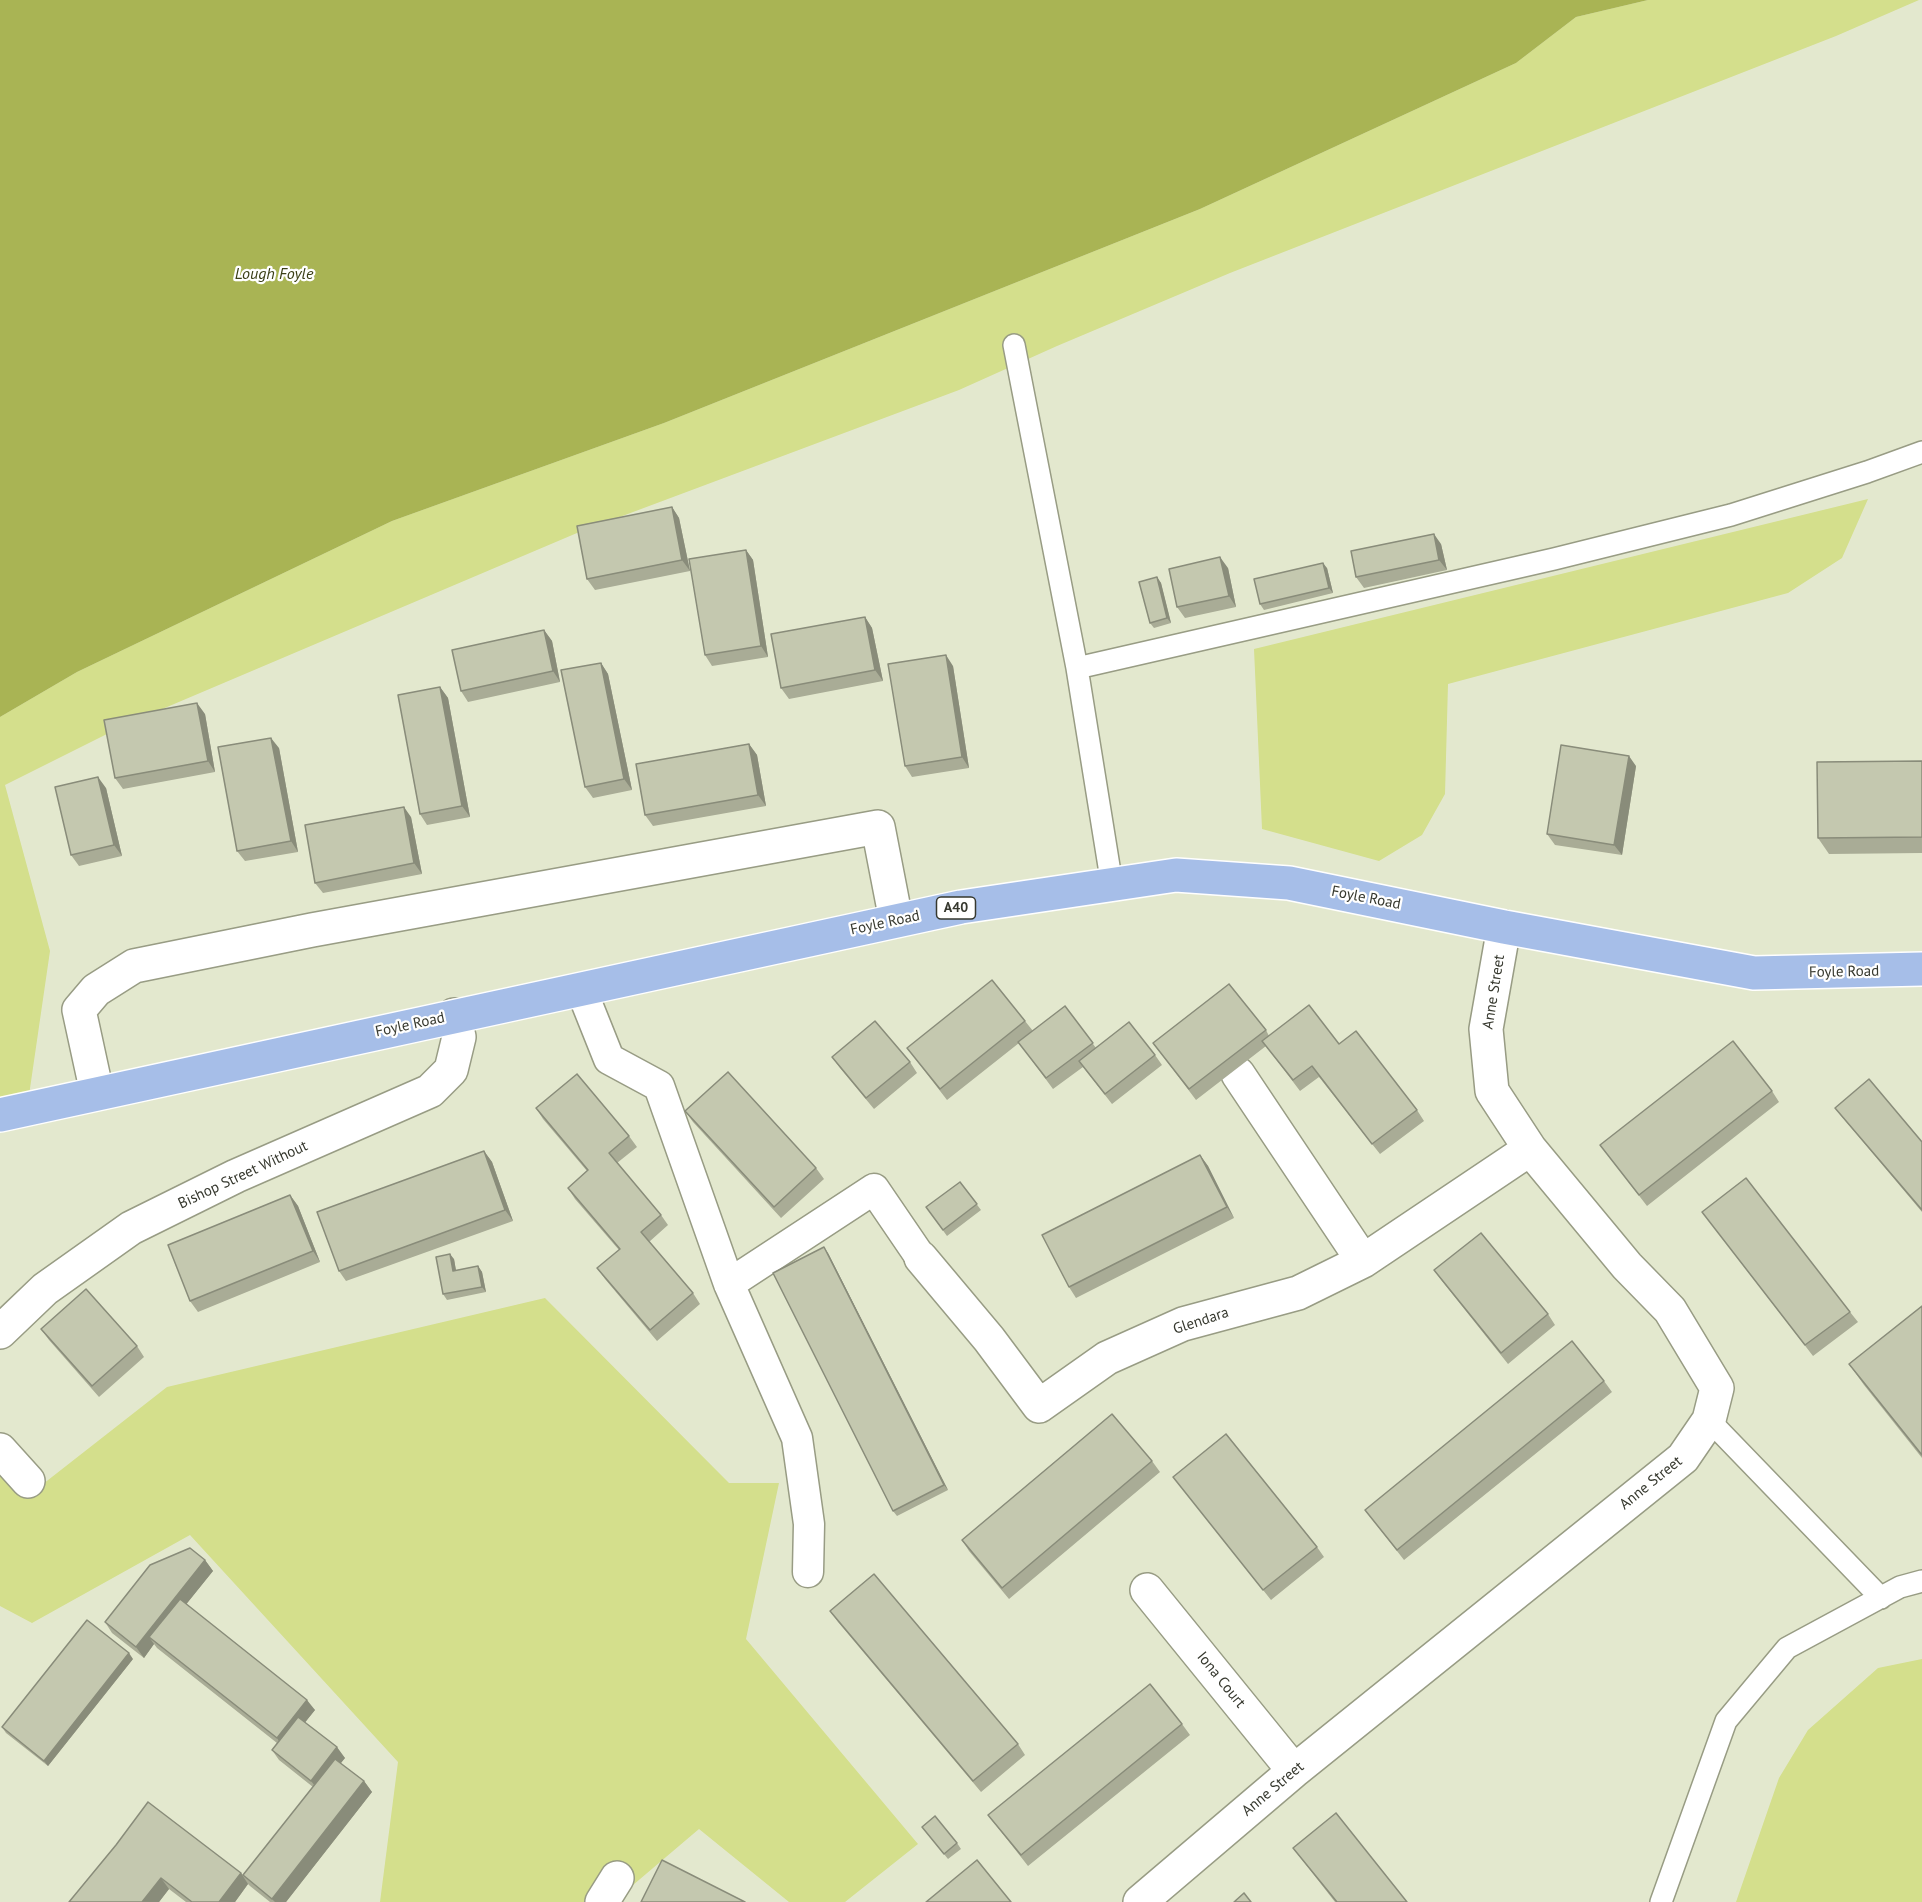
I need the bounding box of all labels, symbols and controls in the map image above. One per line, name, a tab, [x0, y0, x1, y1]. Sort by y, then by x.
water label: Lough Foyle	[235, 264, 313, 284]
street label: Foyle Road	[1330, 882, 1402, 914]
road number: A40	[936, 897, 976, 919]
street label: Foyle Road	[849, 907, 921, 939]
street label: Anne Street	[1479, 953, 1509, 1031]
street label: Foyle Road	[1809, 962, 1879, 982]
street label: Foyle Road	[374, 1009, 446, 1041]
street label: Bishop Street Without	[175, 1137, 311, 1213]
street label: Glendara	[1171, 1304, 1231, 1338]
street label: Anne Street	[1616, 1452, 1686, 1514]
street label: Iona Court	[1193, 1648, 1249, 1712]
street label: Anne Street	[1238, 1758, 1308, 1820]

